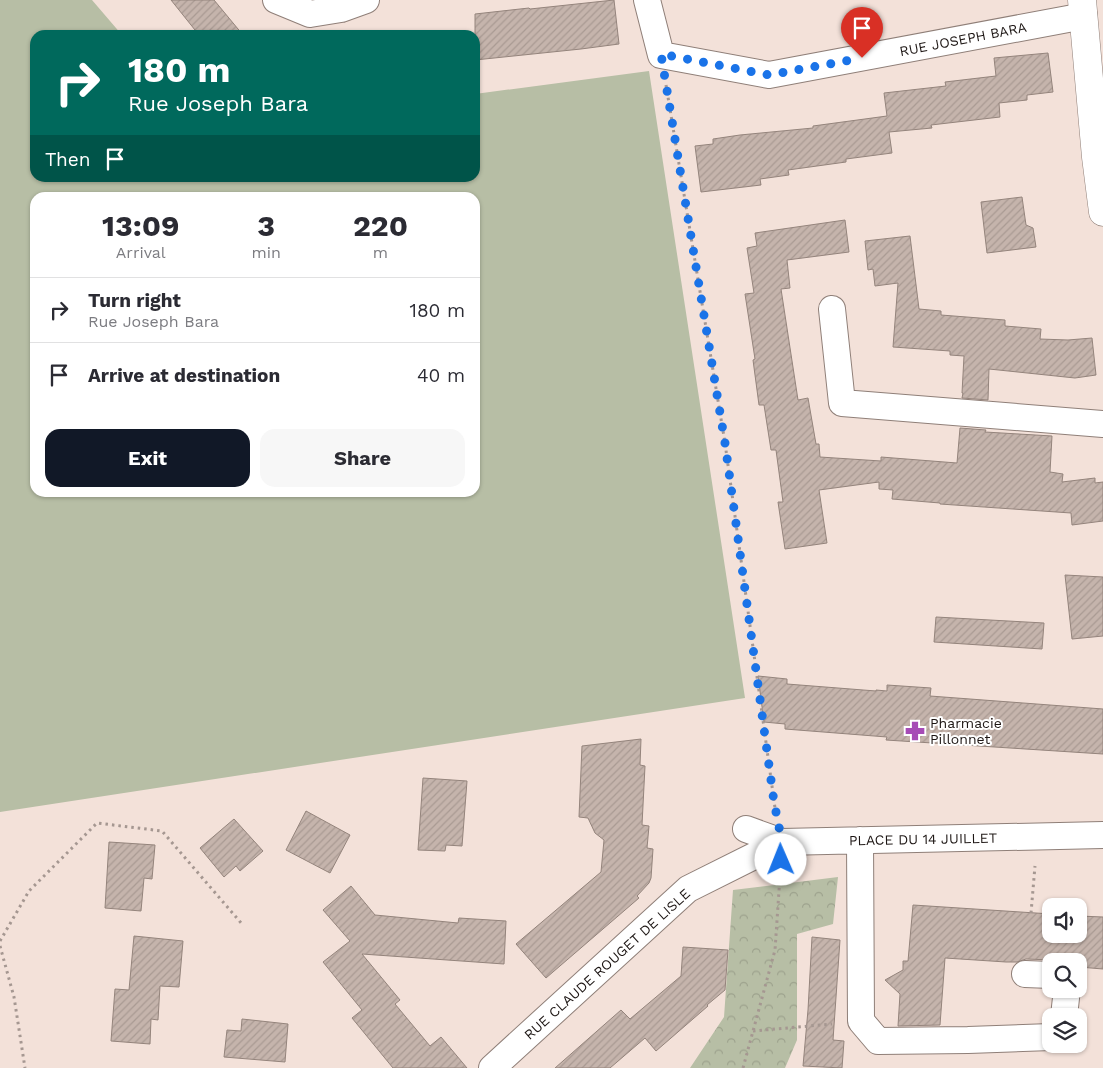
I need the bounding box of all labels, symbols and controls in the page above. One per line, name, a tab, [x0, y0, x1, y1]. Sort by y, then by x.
pin	[841, 7, 883, 58]
icon: arrive	[848, 14, 876, 42]
street label: RUE JOSEPH BARA	[898, 19, 1028, 59]
text: 180 m	[128, 49, 231, 91]
icon: right	[45, 50, 110, 115]
text: Rue Joseph Bara	[128, 91, 308, 116]
icon: arrive	[101, 145, 129, 173]
text: Then	[45, 148, 91, 171]
text: 13:09	[102, 208, 180, 243]
text: 3	[257, 208, 275, 243]
text: 220	[353, 208, 408, 243]
text: Arrival	[116, 243, 166, 262]
text: min	[252, 243, 281, 262]
text: m	[373, 243, 388, 262]
text: Turn right	[88, 289, 181, 312]
icon: right	[45, 296, 73, 324]
text: 180 m	[409, 299, 465, 322]
text: Rue Joseph Bara	[88, 312, 219, 331]
icon: arrive	[45, 361, 73, 389]
text: Arrive at destination	[88, 364, 280, 387]
text: 40 m	[417, 364, 465, 387]
button: Exit	[45, 429, 250, 487]
button: Share	[260, 429, 465, 487]
place label: Pharmacie Pillonnet	[930, 715, 1002, 747]
pharmacy icon: Pharmacie Pillonnet	[904, 720, 926, 742]
street label: PLACE DU 14 JUILLET	[849, 830, 998, 848]
position arrow	[754, 833, 806, 885]
street label: RUE CLAUDE ROUGET DE LISLE	[521, 885, 693, 1043]
map controls	[1042, 898, 1087, 1053]
button: sound	[1042, 898, 1087, 943]
button: search	[1042, 953, 1087, 998]
button: layers	[1042, 1008, 1087, 1053]

